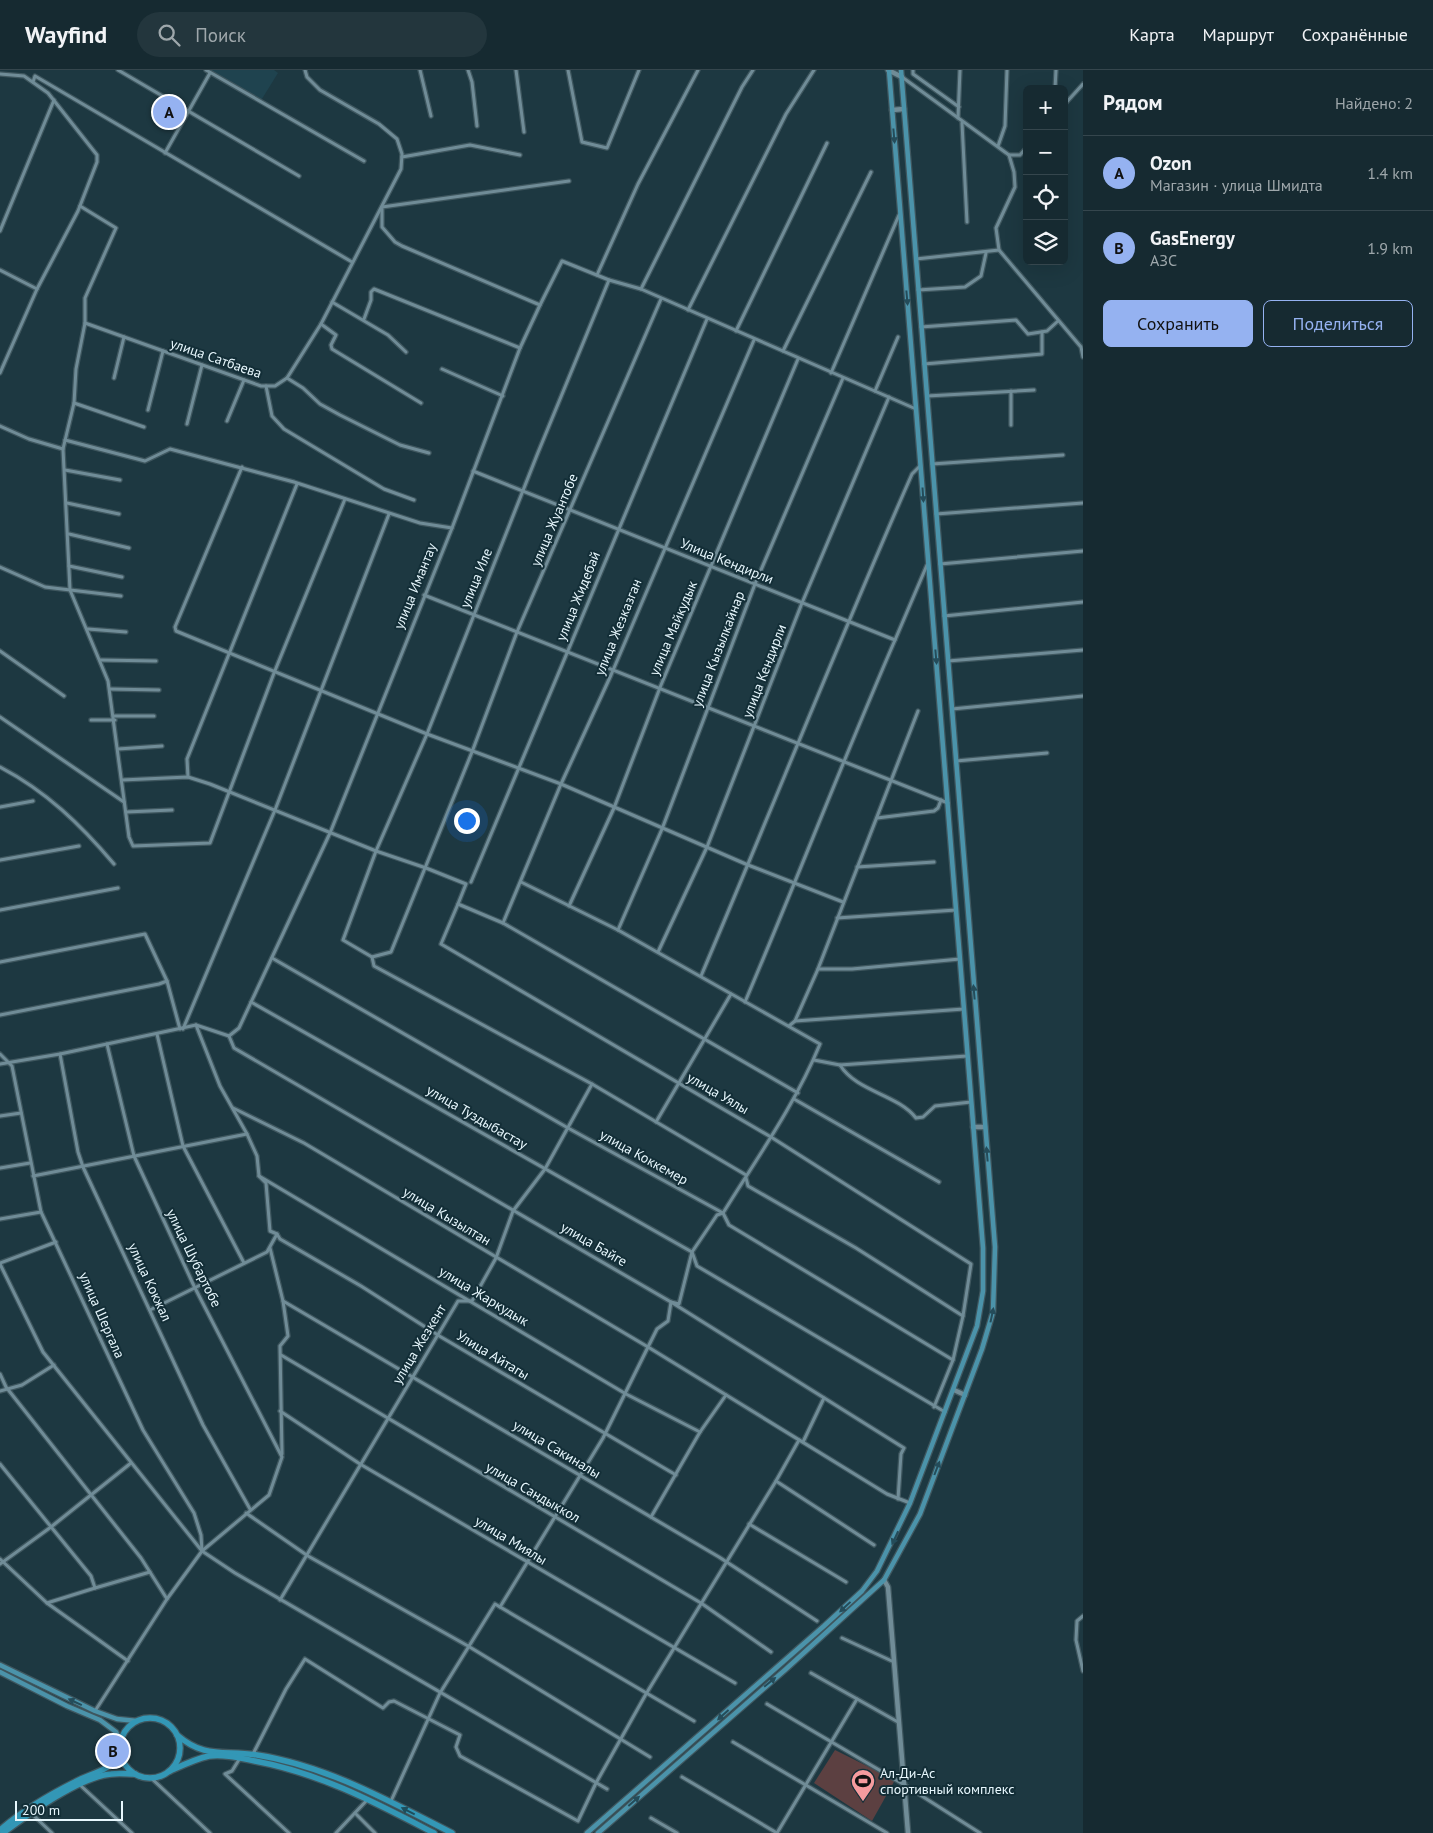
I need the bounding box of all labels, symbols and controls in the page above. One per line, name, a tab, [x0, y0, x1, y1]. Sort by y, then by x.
search box	[137, 12, 487, 57]
text: Wayfind	[25, 19, 107, 50]
icon: search	[155, 21, 183, 49]
text: Поиск	[195, 23, 246, 47]
text: Карта	[1129, 23, 1175, 46]
text: Маршрут	[1203, 23, 1274, 46]
text: Сохранённые	[1302, 23, 1408, 46]
map controls	[1023, 85, 1068, 265]
button: +	[1023, 85, 1068, 130]
text: Рядом	[1103, 89, 1162, 116]
pin: A	[153, 93, 185, 131]
text: Найдено: 2	[1335, 93, 1413, 113]
one-way arrow	[890, 128, 898, 144]
button: −	[1023, 130, 1068, 175]
text: Ozon	[1150, 151, 1192, 175]
text: A	[1114, 163, 1124, 183]
text: 1.4 km	[1367, 163, 1413, 183]
button: locate	[1023, 175, 1068, 220]
text: Магазин · улица Шмидта	[1150, 175, 1323, 195]
button: layers	[1023, 220, 1068, 265]
text: GasEnergy	[1150, 226, 1235, 250]
text: B	[1114, 238, 1124, 258]
text: 1.9 km	[1367, 238, 1413, 258]
text: АЗС	[1150, 250, 1177, 270]
one-way arrow	[903, 290, 911, 306]
button: Сохранить	[1103, 300, 1253, 347]
button: Поделиться	[1263, 300, 1413, 347]
street label: улица Сатбаева	[168, 334, 264, 382]
street label: улица Жуантобе	[526, 471, 582, 569]
one-way arrow	[919, 487, 927, 503]
street label: Улица Кендирли	[678, 534, 776, 588]
street label: улица Имантау	[390, 540, 441, 632]
street label: улица Иле	[456, 545, 496, 611]
street label: улица Жидебай	[552, 549, 604, 643]
street label: улица Жезказган	[590, 576, 646, 678]
street label: улица Майкудык	[645, 577, 701, 678]
street label: улица Кызылкайнар	[688, 588, 748, 710]
street label: улица Кендирли	[738, 622, 790, 720]
one-way arrow	[932, 649, 940, 665]
your location	[454, 808, 480, 834]
one-way arrow	[970, 983, 978, 999]
street label: улица Уялы	[684, 1068, 752, 1118]
street label: улица Туздыбастау	[423, 1081, 531, 1154]
street label: улица Коккемер	[597, 1125, 691, 1189]
one-way arrow	[983, 1145, 991, 1161]
street label: улица Кызылтан	[400, 1183, 494, 1249]
street label: улица Шубартобе	[162, 1206, 226, 1310]
street label: улица Байге	[558, 1218, 630, 1270]
street label: улица Кокжал	[124, 1240, 176, 1324]
street label: улица Жаркудык	[436, 1262, 532, 1330]
street label: улица Шергала	[75, 1269, 129, 1361]
street label: улица Жезкент	[388, 1300, 450, 1387]
one-way arrow	[988, 1308, 996, 1323]
street label: Улица Айтагы	[453, 1326, 533, 1384]
street label: улица Сакиналы	[510, 1416, 604, 1482]
street label: улица Сандыккол	[482, 1458, 584, 1526]
one-way arrow	[934, 1461, 941, 1476]
street label: улица Миялы	[472, 1511, 550, 1569]
one-way arrow	[890, 1531, 898, 1545]
one-way arrow	[839, 1601, 851, 1613]
one-way arrow	[763, 1677, 776, 1688]
one-way arrow	[67, 1698, 82, 1706]
one-way arrow	[717, 1709, 729, 1720]
pin: B	[97, 1732, 129, 1770]
place label: Ал-Ди-Ас спортивный комплекс	[880, 1764, 1015, 1798]
sports icon: Ал-Ди-Ас спортивный комплекс	[850, 1768, 876, 1802]
one-way arrow	[628, 1795, 640, 1807]
scale bar	[15, 1798, 122, 1821]
text: 200 m	[22, 1801, 60, 1819]
one-way arrow	[401, 1807, 415, 1815]

